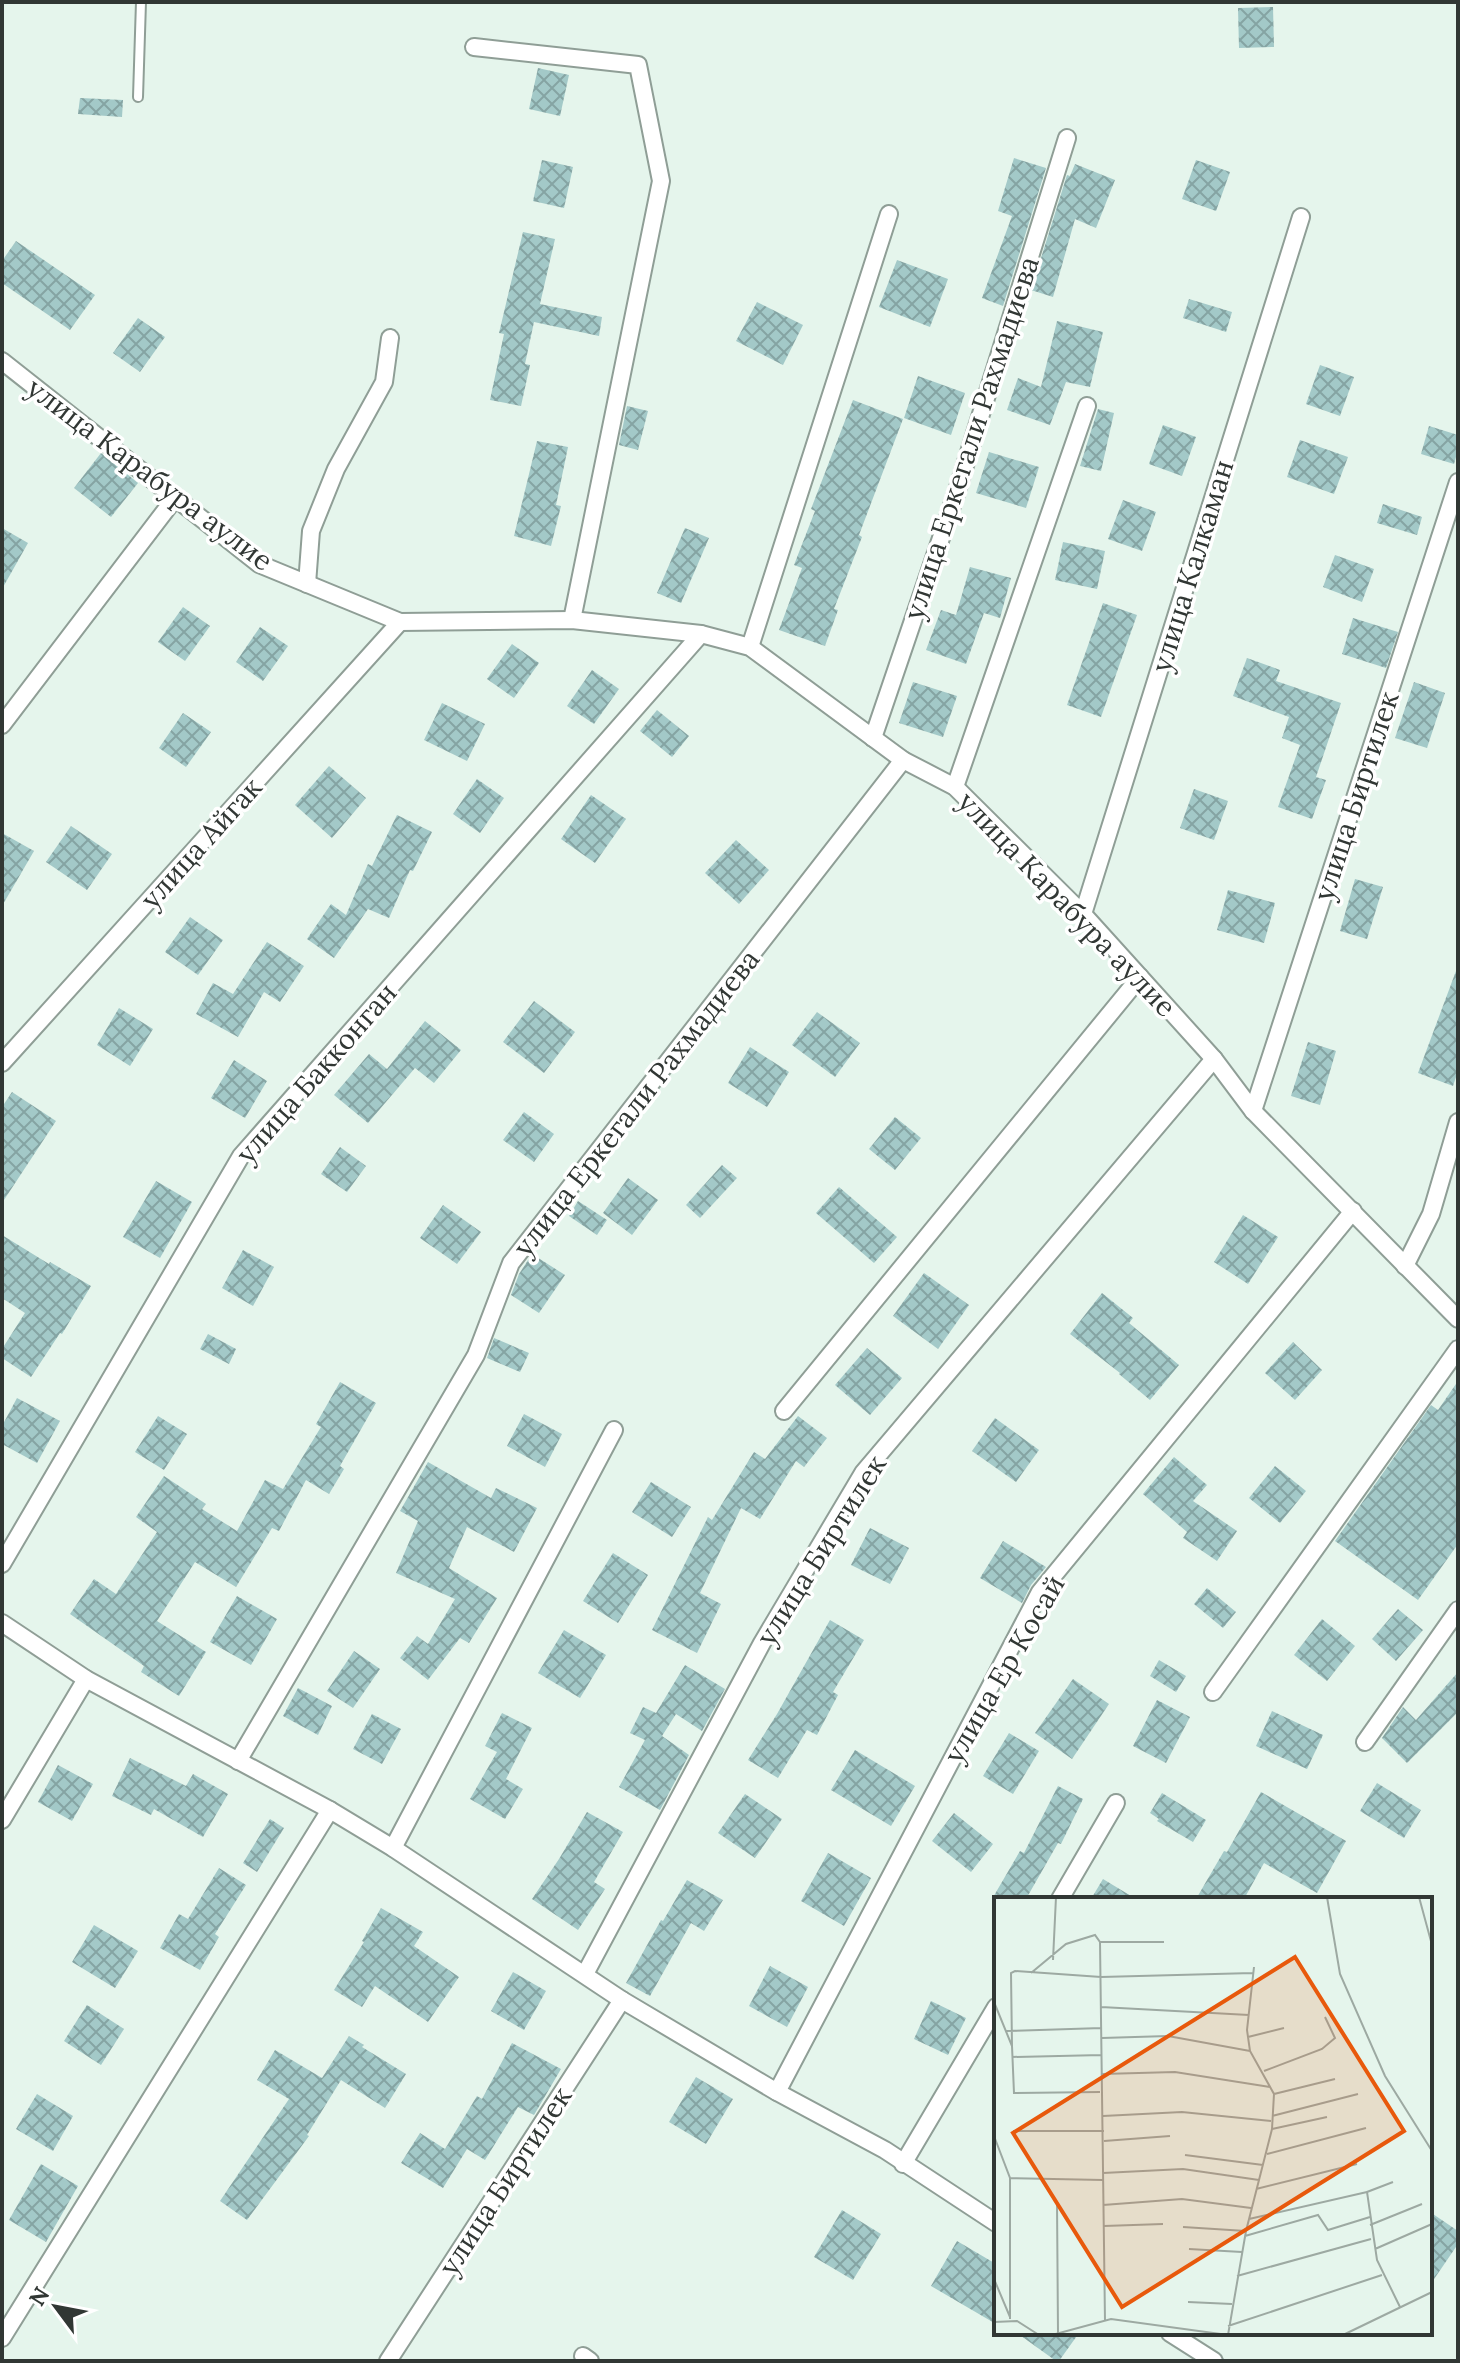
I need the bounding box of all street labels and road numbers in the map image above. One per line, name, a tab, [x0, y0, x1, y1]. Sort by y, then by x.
street label: улица Еркегали Рахмадиева	[895, 252, 1047, 624]
street label: улица Карабура аулие	[20, 370, 280, 578]
street label: улица Калкаман	[1143, 456, 1241, 676]
street label: улица Биртилек	[1305, 687, 1407, 905]
street label: улица Айгак	[133, 770, 269, 916]
street label: улица Карабура аулие	[950, 784, 1184, 1024]
street label: улица Еркегали Рахмадиева	[505, 942, 767, 1264]
street label: улица Бакконган	[228, 975, 404, 1171]
street label: улица Биртилек	[748, 1448, 894, 1652]
street label: улица Ер Косай	[936, 1568, 1072, 1770]
street label: улица Биртилек	[431, 2080, 579, 2282]

